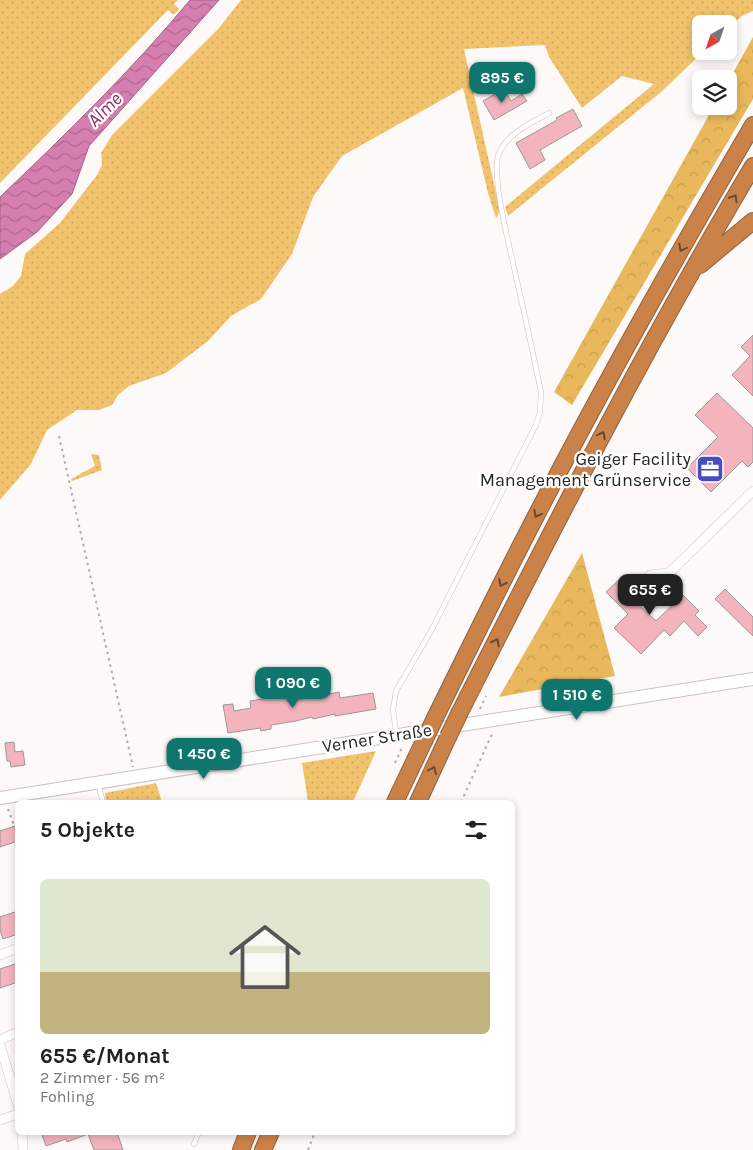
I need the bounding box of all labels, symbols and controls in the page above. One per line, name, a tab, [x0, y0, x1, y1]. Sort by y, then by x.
north arrow	[692, 15, 738, 60]
map controls	[692, 15, 737, 115]
pin: 895 €	[467, 62, 537, 104]
text: 895 €	[480, 68, 524, 87]
button: layers	[692, 70, 737, 115]
water label: Alme	[83, 88, 127, 131]
one-way arrow	[727, 195, 737, 204]
one-way arrow	[678, 243, 688, 252]
one-way arrow	[596, 432, 606, 441]
place label: Geiger Facility Management Grünservice	[480, 448, 692, 491]
office icon: Geiger Facility Management Grünservice	[695, 454, 725, 484]
one-way arrow	[533, 509, 543, 518]
pin: 655 €	[615, 574, 685, 616]
one-way arrow	[498, 578, 508, 587]
text: 655 €	[629, 580, 671, 599]
one-way arrow	[490, 638, 500, 647]
pin: 1 090 €	[247, 666, 339, 709]
text: 1 090 €	[266, 673, 320, 692]
pin: 1 510 €	[531, 678, 623, 721]
text: 1 510 €	[552, 685, 602, 704]
street label: Verner Straße	[321, 718, 433, 758]
pin: 1 450 €	[158, 738, 250, 780]
text: 1 450 €	[178, 744, 230, 763]
one-way arrow	[427, 766, 437, 775]
icon: filters	[462, 816, 490, 844]
text: 5 Objekte	[40, 818, 135, 842]
icon: home	[220, 912, 310, 1002]
text: 655 €/Monat	[40, 1044, 170, 1068]
text: 2 Zimmer · 56 m²	[40, 1068, 165, 1087]
text: Fohling	[40, 1087, 94, 1106]

